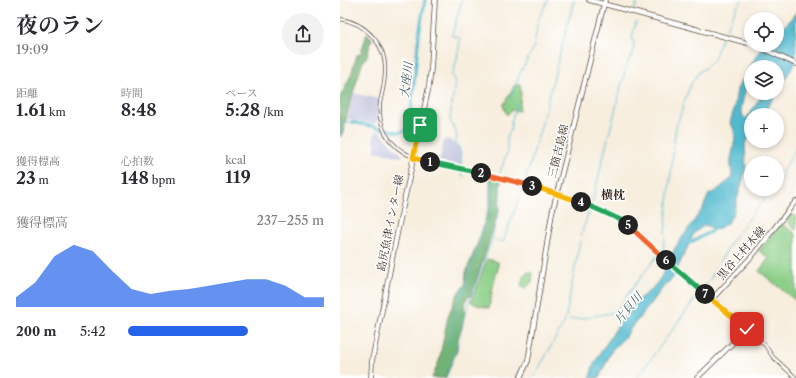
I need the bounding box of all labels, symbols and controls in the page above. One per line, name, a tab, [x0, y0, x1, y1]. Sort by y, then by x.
text: 夜のラン	[16, 12, 104, 39]
map controls	[744, 12, 784, 196]
button: locate	[744, 12, 784, 52]
button: share	[282, 13, 324, 55]
text: 19:09	[16, 41, 49, 57]
water label: 大座川	[396, 59, 416, 99]
button: layers	[744, 60, 784, 100]
text: 距離	[16, 86, 38, 100]
text: 時間	[121, 86, 143, 100]
text: ペース	[225, 86, 258, 100]
text: 1.61	[16, 100, 46, 120]
text: 8:48	[121, 100, 157, 120]
text: 5:28	[225, 100, 260, 120]
text: km	[46, 105, 66, 119]
text: /km	[260, 105, 284, 119]
pin	[403, 108, 437, 142]
button: +	[744, 108, 784, 148]
icon: arrive	[409, 114, 431, 136]
street label: 三箇吉島線	[545, 123, 571, 179]
pin: 1	[420, 152, 440, 172]
text: kcal	[225, 153, 246, 167]
text: 獲得標高	[16, 154, 60, 168]
text: 心拍数	[121, 154, 154, 168]
text: 1	[428, 155, 432, 169]
button: −	[744, 156, 784, 196]
pin: 2	[471, 163, 491, 183]
text: 2	[478, 166, 484, 180]
text: 119	[225, 167, 251, 187]
text: 23	[16, 168, 36, 188]
text: 148	[121, 168, 149, 188]
text: m	[36, 173, 49, 187]
text: bpm	[149, 173, 175, 187]
street label: 島尻魚津インター線	[374, 173, 406, 273]
pin: 3	[522, 176, 542, 196]
text: 3	[529, 179, 535, 193]
district label: 横枕	[601, 187, 625, 202]
pin: 4	[571, 192, 591, 212]
text: 4	[578, 195, 584, 209]
text: 237–255 m	[256, 212, 324, 228]
text: 獲得標高	[16, 214, 68, 230]
pin: 5	[618, 215, 638, 235]
text: 5	[625, 218, 631, 232]
street label: 黒谷上村木線	[714, 224, 768, 282]
pin: 6	[656, 250, 676, 270]
text: 6	[663, 253, 669, 267]
pin: 7	[695, 284, 715, 304]
text: 7	[702, 287, 708, 301]
water label: 片貝川	[611, 288, 647, 327]
pin	[730, 312, 764, 346]
icon: check	[736, 318, 758, 340]
text: 200 m	[16, 323, 56, 339]
text: 5:42	[80, 323, 106, 339]

